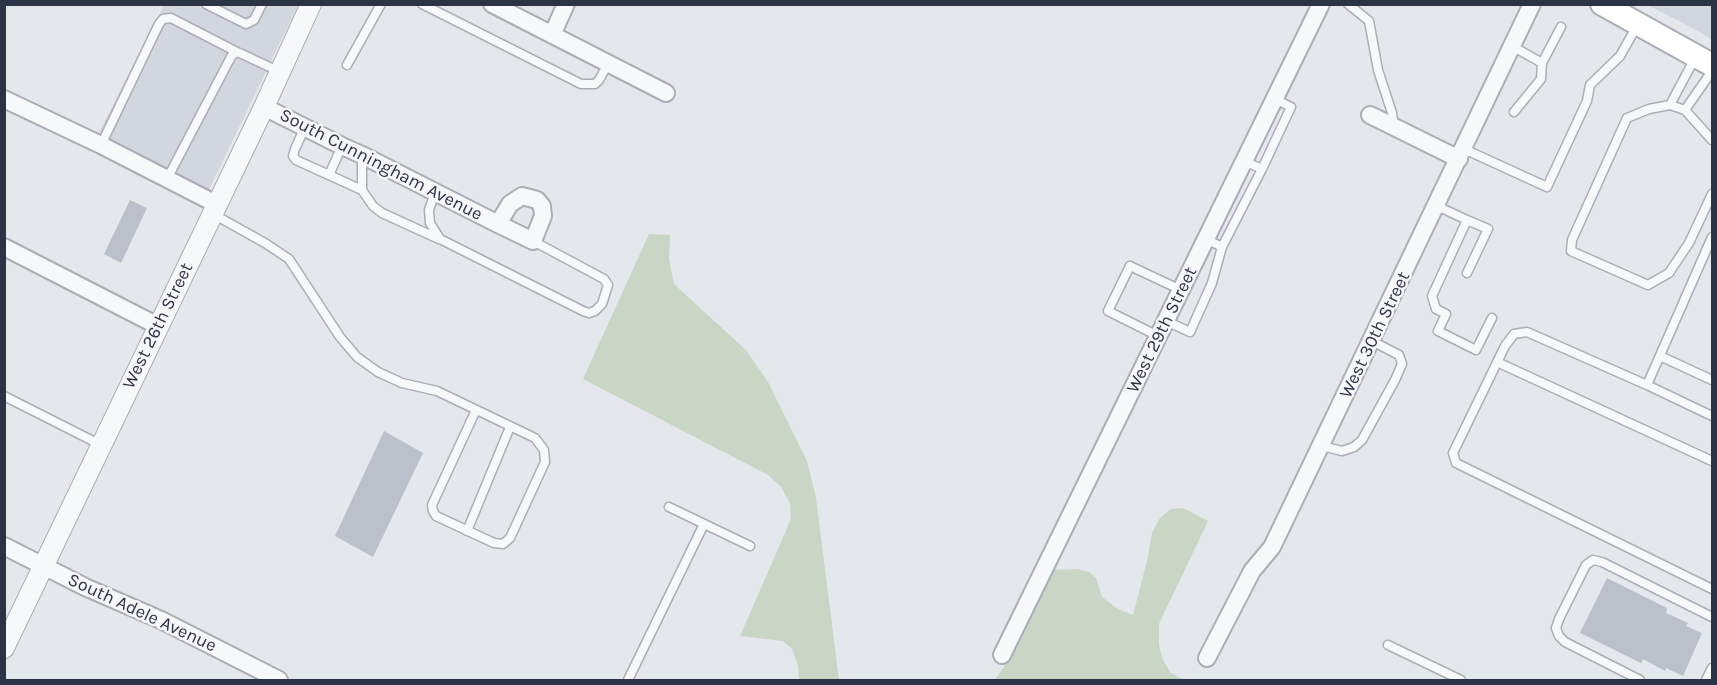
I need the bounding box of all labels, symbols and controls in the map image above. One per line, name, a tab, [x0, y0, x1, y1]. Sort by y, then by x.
street label: South Cunningham Avenue	[276, 104, 486, 226]
street label: West 26th Street	[118, 260, 198, 392]
street label: West 29th Street	[1122, 263, 1202, 397]
street label: West 30th Street	[1335, 268, 1415, 402]
street label: South Adele Avenue	[64, 569, 220, 657]

